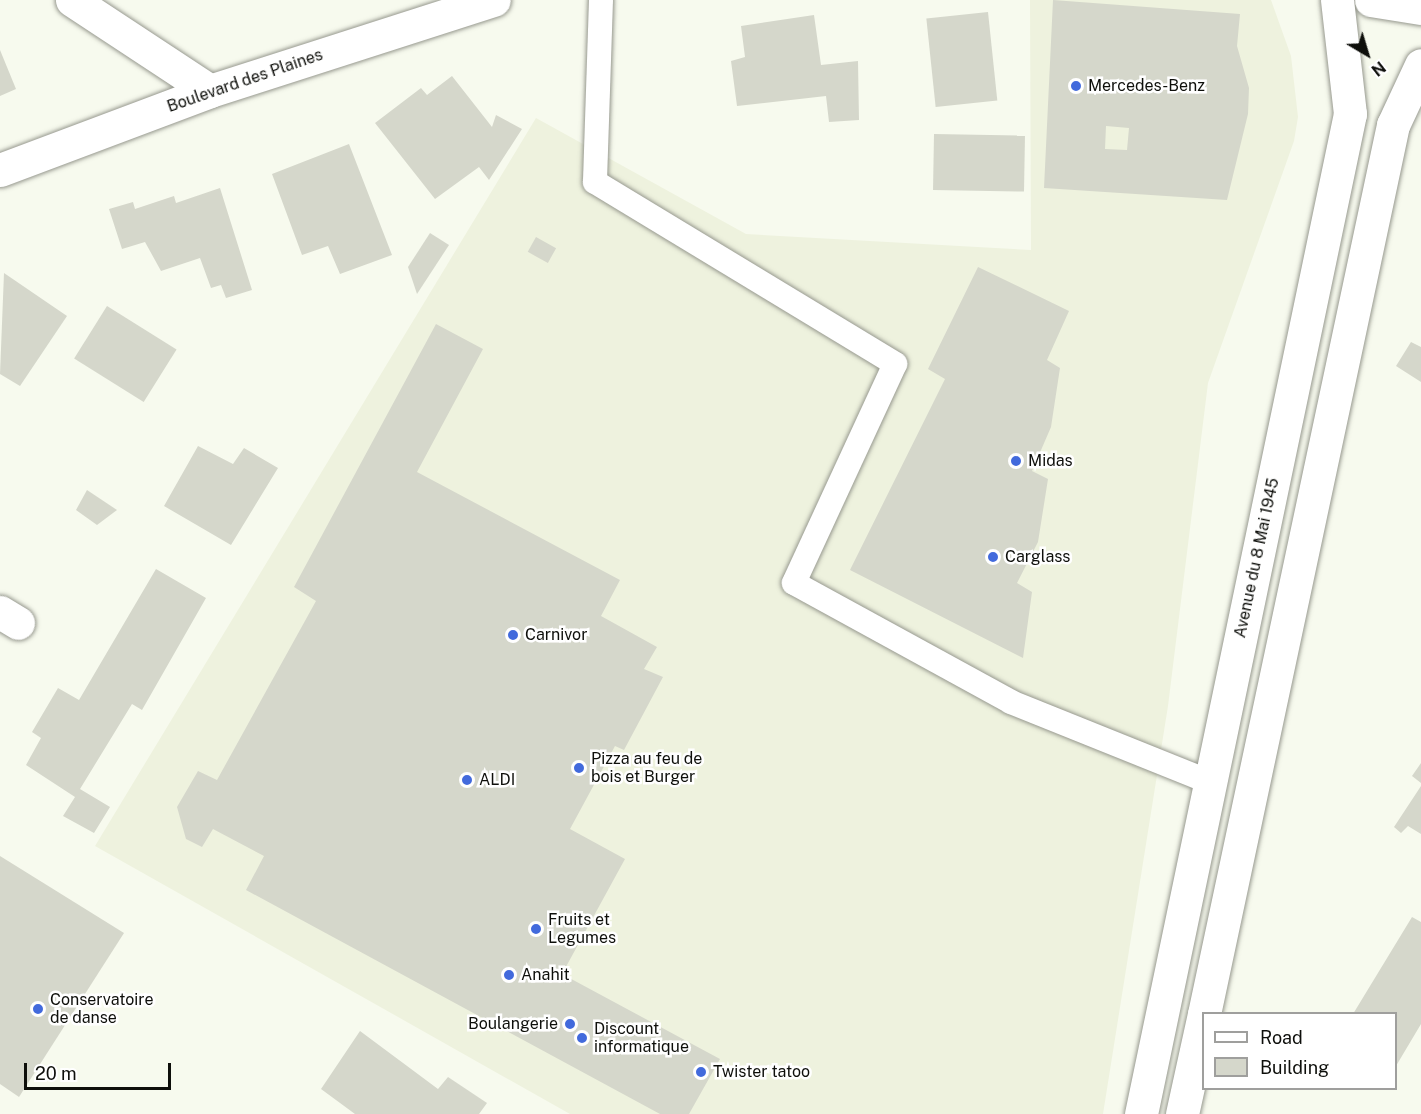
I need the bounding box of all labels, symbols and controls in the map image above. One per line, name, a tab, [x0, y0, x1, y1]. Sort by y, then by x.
north arrow	[1337, 24, 1397, 84]
street label: Boulevard des Plaines	[165, 45, 325, 117]
text: N	[1368, 57, 1389, 80]
place label: Mercedes-Benz	[1088, 76, 1205, 96]
marker: Mercedes-Benz	[1069, 79, 1083, 93]
place label: Midas	[1028, 451, 1073, 471]
marker: Midas	[1009, 454, 1023, 468]
street label: Avenue du 8 Mai 1945	[1231, 476, 1283, 640]
place label: Carglass	[1005, 547, 1070, 567]
marker: Carglass	[986, 550, 1000, 564]
place label: Carnivor	[525, 625, 587, 645]
marker: Carnivor	[506, 628, 520, 642]
place label: Pizza au feu de bois et Burger	[591, 749, 703, 787]
marker: Pizza au feu de bois et Burger	[572, 761, 586, 775]
place label: ALDI	[479, 770, 515, 790]
marker: ALDI	[460, 773, 474, 787]
place label: Fruits et Legumes	[548, 910, 616, 948]
marker: Fruits et Legumes	[529, 922, 543, 936]
place label: Anahit	[521, 965, 570, 985]
marker: Anahit	[502, 968, 516, 982]
place label: Conservatoire de danse	[50, 990, 154, 1028]
marker: Conservatoire de danse	[31, 1002, 45, 1016]
legend	[1202, 1012, 1397, 1090]
place label: Boulangerie	[468, 1014, 558, 1034]
marker: Boulangerie	[563, 1017, 577, 1031]
place label: Discount informatique	[594, 1019, 689, 1057]
text: Road	[1260, 1027, 1303, 1048]
marker: Discount informatique	[575, 1031, 589, 1045]
scale bar	[27, 1051, 174, 1089]
text: Building	[1260, 1057, 1329, 1078]
place label: Twister tatoo	[713, 1062, 810, 1082]
text: 20 m	[35, 1063, 77, 1084]
marker: Twister tatoo	[694, 1065, 708, 1079]

